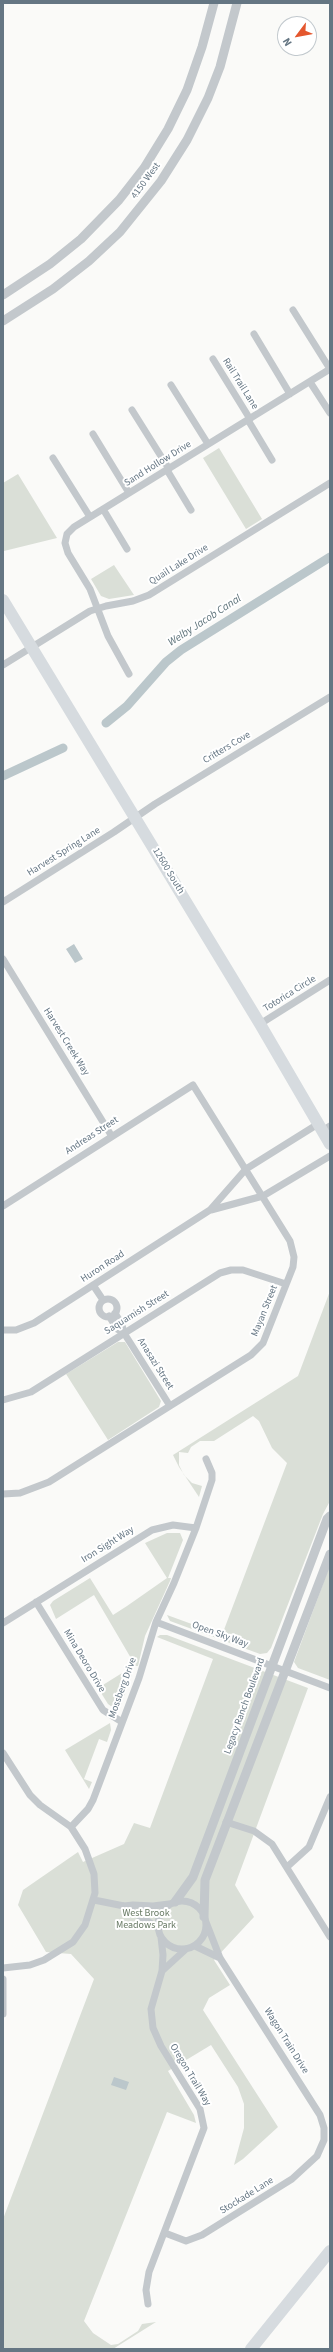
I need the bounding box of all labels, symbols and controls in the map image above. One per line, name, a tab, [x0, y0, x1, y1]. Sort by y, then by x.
north arrow	[277, 16, 317, 56]
text: N	[279, 35, 296, 49]
street label: 4150 West	[129, 160, 163, 202]
street label: Rail Trail Lane	[219, 356, 261, 412]
street label: Sand Hollow Drive	[122, 439, 194, 489]
street label: Quail Lake Drive	[147, 542, 211, 588]
water label: Welby Jacob Canal	[166, 592, 244, 650]
street label: Critters Cove	[201, 729, 253, 767]
street label: Harvest Spring Lane	[25, 825, 103, 879]
street label: 12600 South	[149, 846, 187, 896]
street label: Totorica Circle	[262, 973, 318, 1015]
street label: Harvest Creek Way	[40, 1006, 92, 1078]
street label: Andreas Street	[63, 1114, 121, 1158]
street label: Huron Road	[79, 1248, 127, 1286]
street label: Mayan Street	[249, 1284, 281, 1338]
street label: Saquamish Street	[103, 1288, 171, 1338]
street label: Anasazi Street	[134, 1336, 176, 1392]
street label: Iron Sight Way	[79, 1524, 137, 1566]
street label: Open Sky Way	[190, 1619, 250, 1651]
street label: Mina Deoro Drive	[61, 1627, 107, 1695]
street label: Mossberg Drive	[106, 1656, 140, 1720]
street label: Legacy Ranch Boulevard	[222, 1656, 268, 1756]
park label: West Brook Meadows Park	[116, 1908, 176, 1932]
street label: Wagon Train Drive	[261, 2006, 311, 2076]
street label: Oregon Trail Way	[167, 2042, 213, 2108]
street label: Stockade Lane	[218, 2175, 276, 2217]

